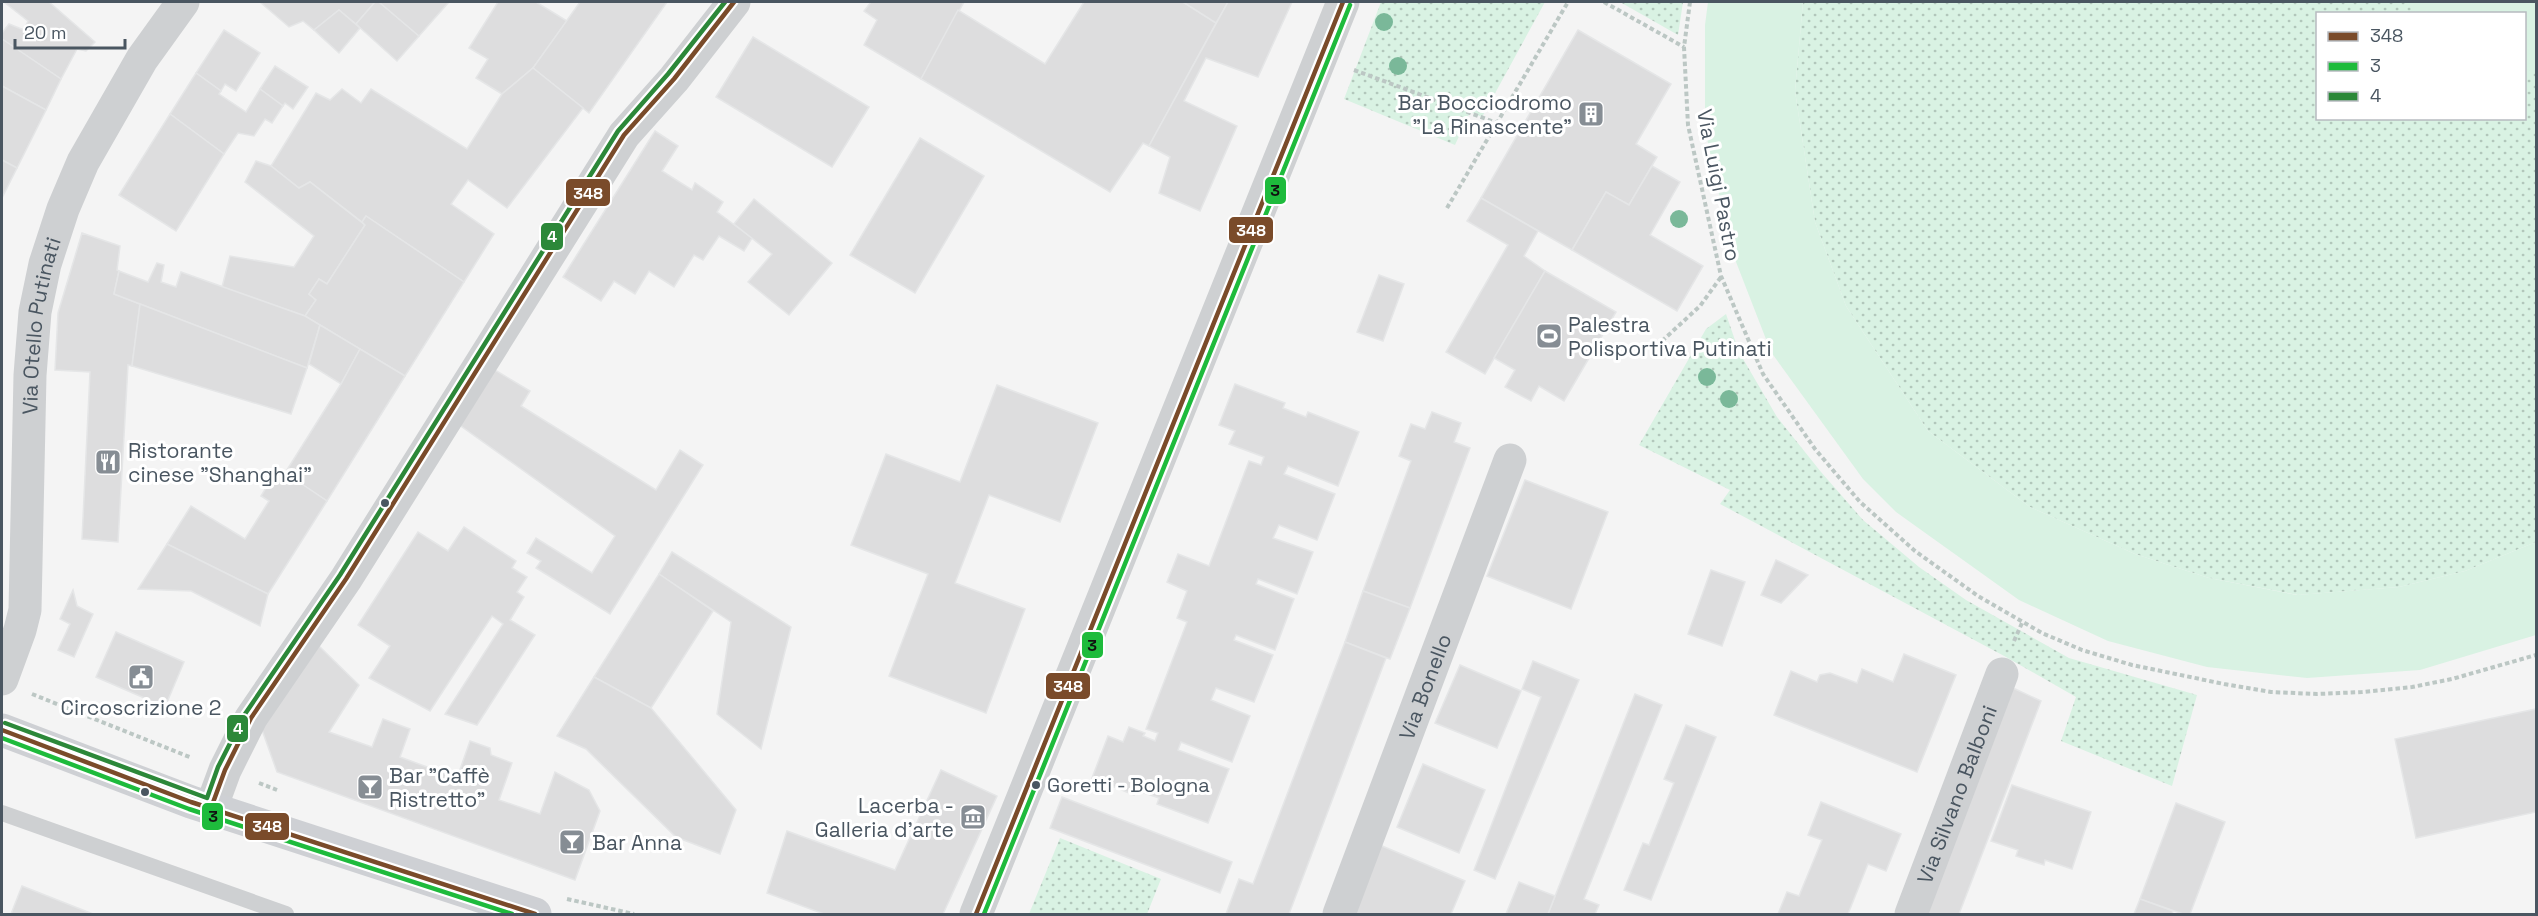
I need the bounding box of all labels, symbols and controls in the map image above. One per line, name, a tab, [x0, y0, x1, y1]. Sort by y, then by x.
scale bar	[15, 12, 124, 50]
legend	[2316, 12, 2526, 120]
text: 20 m	[24, 21, 67, 44]
text: 348	[2370, 24, 2403, 47]
text: 3	[2370, 54, 2381, 77]
text: 4	[2370, 84, 2381, 107]
place label: Bar Bocciodromo "La Rinascente"	[1398, 89, 1572, 140]
building icon: Bar Bocciodromo "La Rinascente"	[1576, 99, 1606, 129]
street label: Via Luigi Pastro	[1691, 107, 1747, 263]
line badge: 3	[1264, 176, 1287, 205]
line badge: 348	[565, 178, 611, 207]
text: 3	[1270, 180, 1280, 201]
text: 348	[573, 183, 603, 204]
line badge: 348	[1228, 216, 1274, 244]
text: 348	[1236, 220, 1266, 241]
line badge: 4	[540, 222, 564, 251]
text: 4	[547, 226, 557, 247]
street label: Via Otello Putinati	[16, 233, 66, 415]
place label: Palestra Polisportiva Putinati	[1568, 311, 1772, 362]
sports icon: Palestra Polisportiva Putinati	[1534, 321, 1564, 351]
place label: Ristorante cinese "Shanghai"	[128, 437, 312, 488]
restaurant icon: Ristorante cinese "Shanghai"	[93, 447, 123, 477]
unlabelled marker	[379, 497, 391, 509]
street label: Via Bonello	[1392, 630, 1457, 743]
line badge: 3	[1081, 631, 1104, 659]
text: 3	[1087, 635, 1097, 656]
public building icon: Circoscrizione 2	[126, 662, 156, 692]
line badge: 348	[1045, 672, 1091, 700]
text: 348	[1053, 676, 1083, 697]
place label: Circoscrizione 2	[61, 694, 221, 721]
street label: Via Silvano Balboni	[1910, 701, 2002, 887]
line badge: 4	[226, 714, 249, 743]
text: 4	[233, 718, 243, 739]
place label: Bar "Caffè Ristretto"	[389, 762, 490, 813]
bar icon: Bar "Caffè Ristretto"	[355, 772, 385, 802]
place label: Goretti - Bologna	[1047, 772, 1210, 798]
marker: Goretti - Bologna	[1030, 779, 1042, 791]
unlabelled marker	[139, 786, 151, 798]
place label: Lacerba - Galleria d'arte	[815, 792, 954, 843]
line badge: 3	[201, 802, 224, 831]
museum icon: Lacerba - Galleria d'arte	[958, 802, 988, 832]
text: 3	[208, 806, 218, 827]
line badge: 348	[244, 812, 290, 841]
text: 348	[252, 816, 282, 837]
bar icon: Bar Anna	[557, 827, 587, 857]
place label: Bar Anna	[592, 829, 682, 856]

